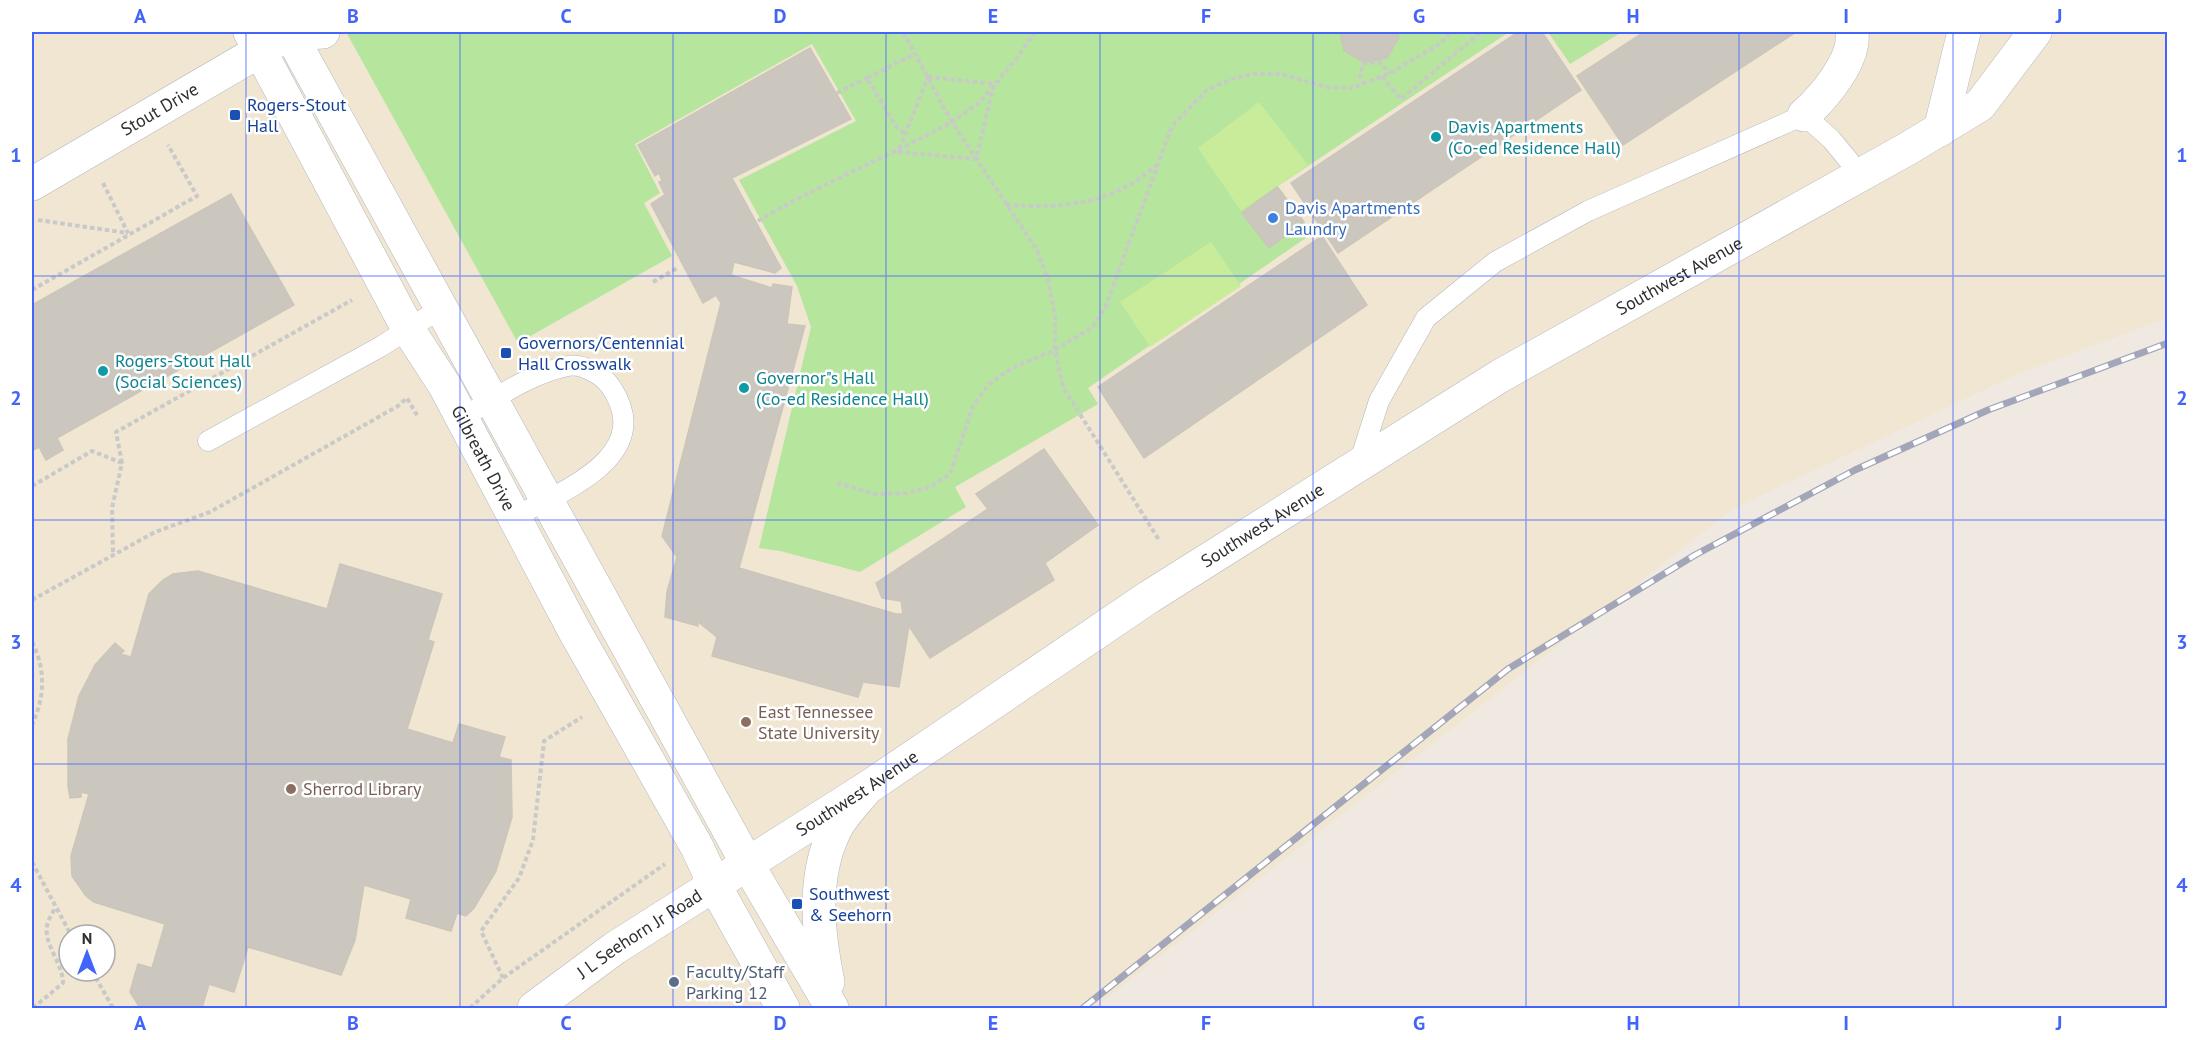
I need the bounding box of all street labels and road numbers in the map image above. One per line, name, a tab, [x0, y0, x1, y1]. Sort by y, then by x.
street label: Stout Drive	[117, 77, 202, 141]
street label: Southwest Avenue	[1612, 231, 1746, 320]
street label: Gilbreath Drive	[446, 401, 521, 515]
street label: Southwest Avenue	[1196, 478, 1328, 572]
street label: Southwest Avenue	[791, 745, 922, 841]
street label: J L Seehorn Jr Road	[571, 884, 706, 984]

